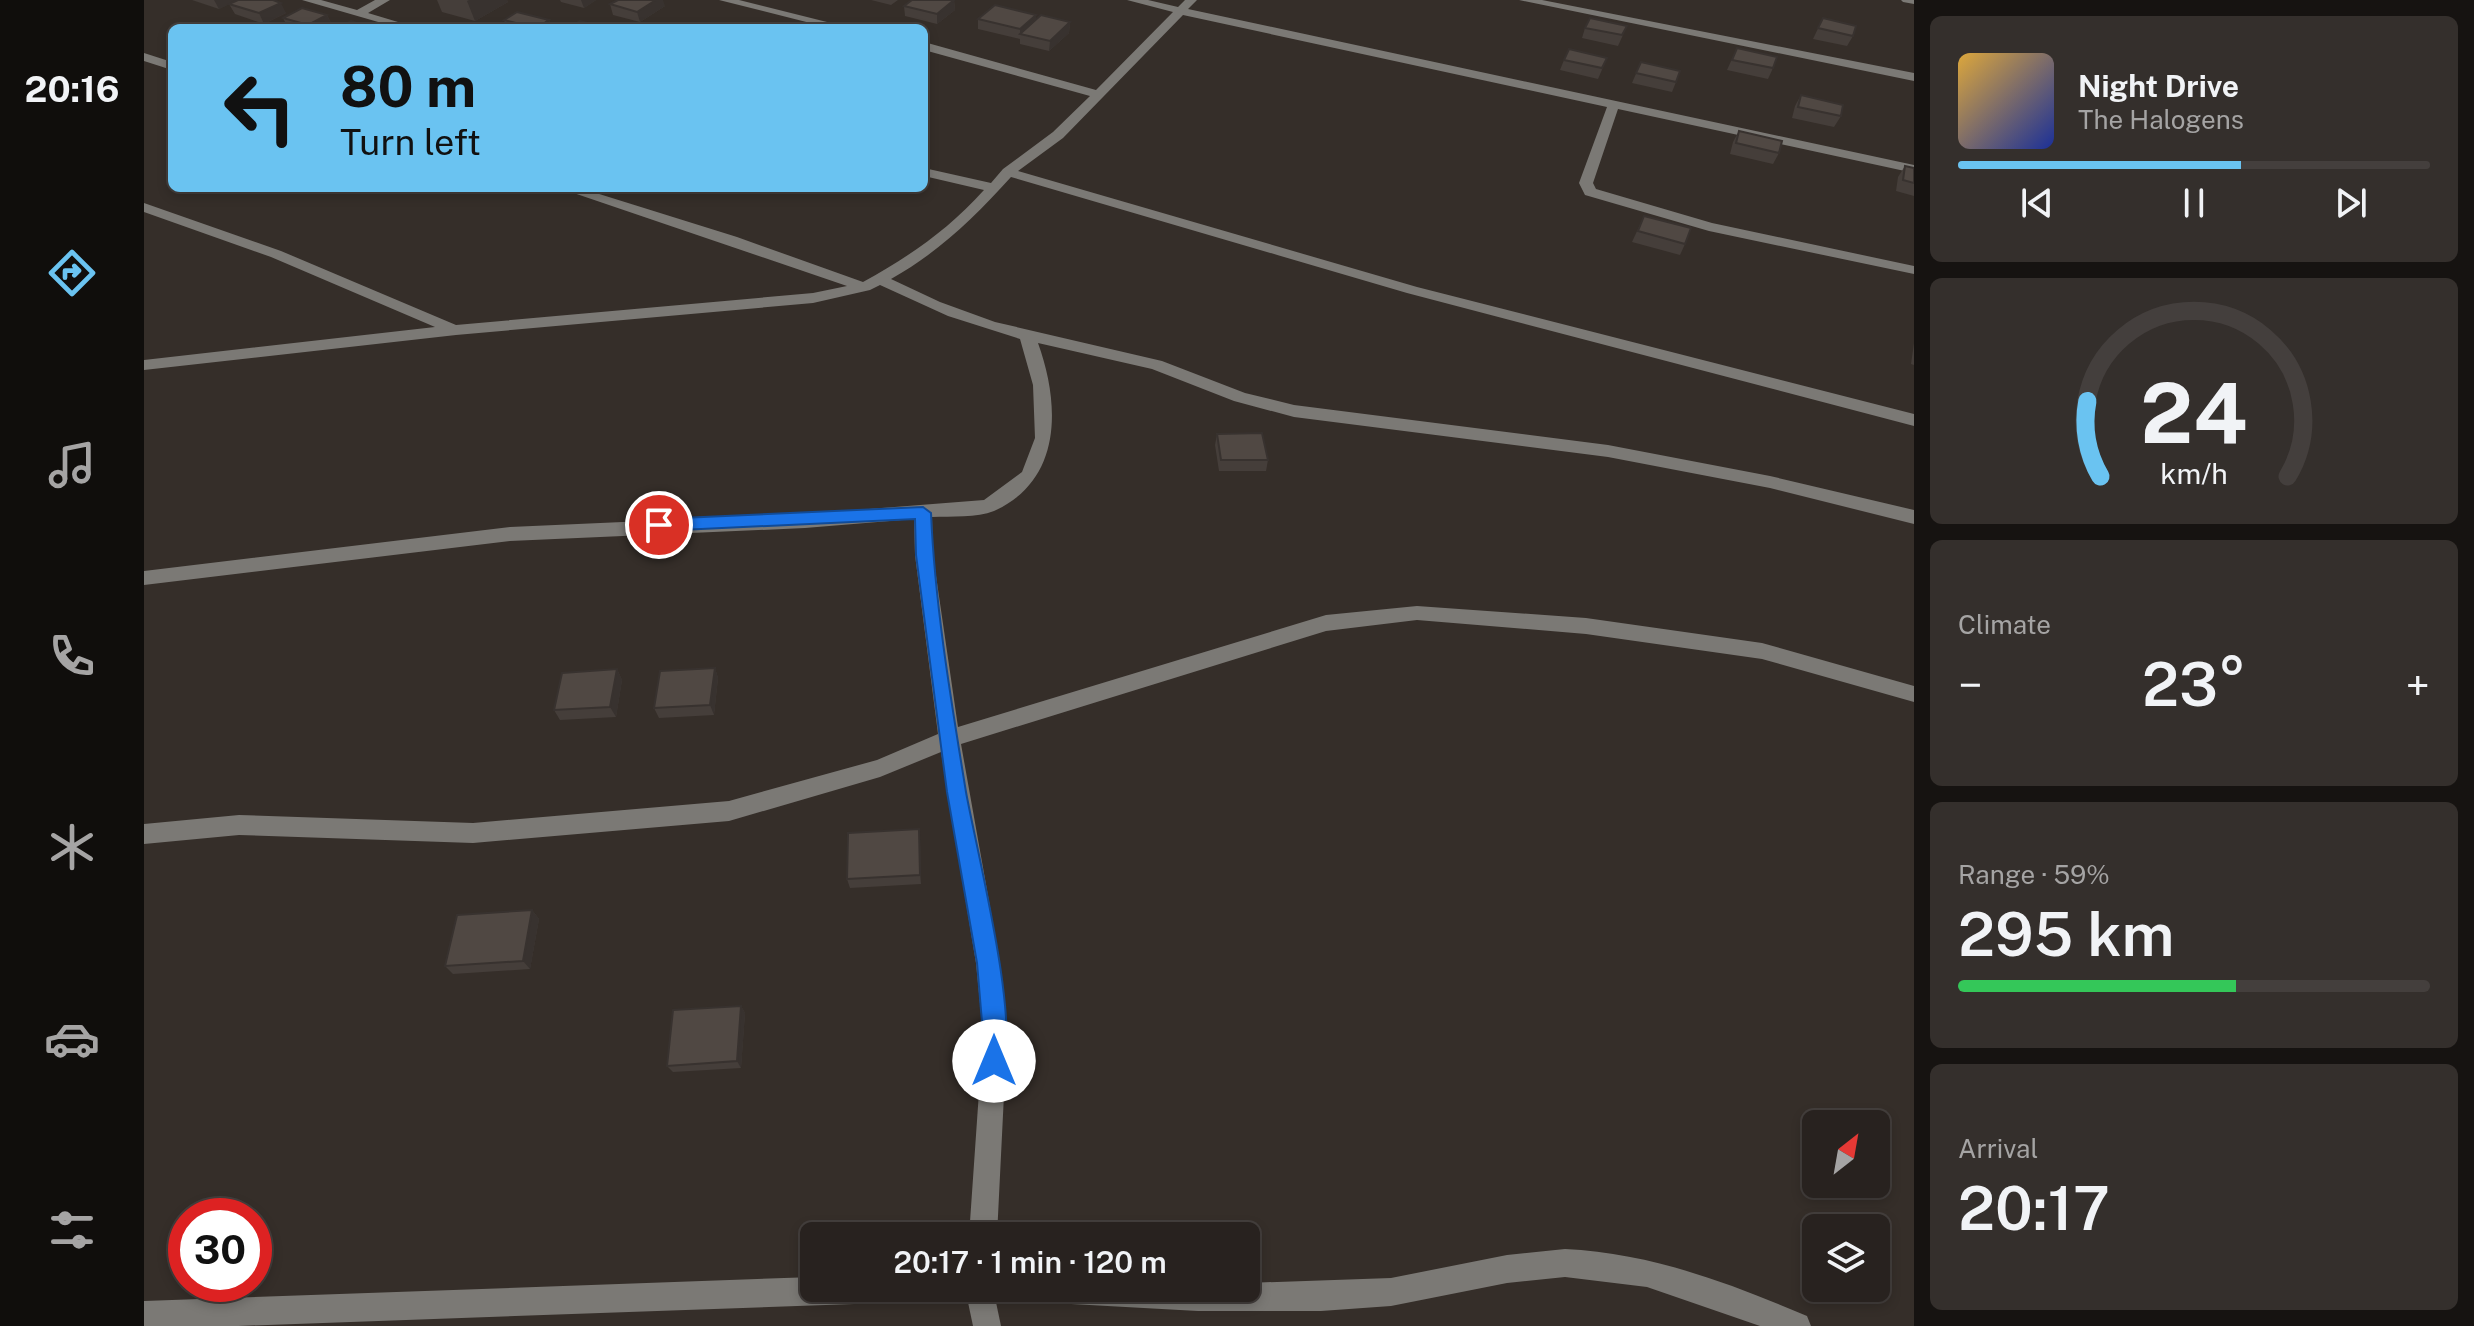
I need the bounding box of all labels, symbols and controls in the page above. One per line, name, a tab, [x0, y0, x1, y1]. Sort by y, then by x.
text: 80 m	[340, 54, 476, 120]
icon: left	[208, 56, 312, 160]
text: 20:16	[25, 68, 119, 110]
text: Night Drive	[2078, 68, 2239, 104]
text: The Halogens	[2078, 104, 2244, 135]
text: Turn left	[340, 121, 481, 163]
icon: previous	[2015, 181, 2059, 225]
icon: pause	[2172, 181, 2216, 225]
icon: next	[2329, 181, 2373, 225]
icon: directions	[44, 245, 100, 301]
text: 24	[2140, 364, 2248, 462]
icon: music	[44, 437, 100, 493]
text: km/h	[2160, 457, 2228, 490]
pin	[625, 491, 693, 559]
icon: arrive	[637, 503, 681, 547]
text: Climate	[1958, 609, 2051, 640]
icon: phone	[44, 628, 100, 684]
text: 23°	[2142, 649, 2246, 720]
text: −	[1958, 659, 1982, 711]
text: +	[2406, 659, 2430, 711]
icon: climate	[44, 819, 100, 875]
text: Range · 59%	[1958, 859, 2110, 890]
text: 295 km	[1958, 899, 2174, 970]
icon: car	[44, 1011, 100, 1067]
position arrow	[952, 1019, 1036, 1103]
north arrow	[1802, 1110, 1890, 1198]
map controls	[1802, 1110, 1890, 1302]
text: Arrival	[1958, 1133, 2038, 1164]
text: 20:17	[1958, 1173, 2110, 1244]
speed limit sign: 30	[168, 1198, 272, 1302]
icon: filters	[44, 1202, 100, 1258]
button: layers	[1802, 1214, 1890, 1302]
text: 20:17 · 1 min · 120 m	[893, 1244, 1167, 1280]

